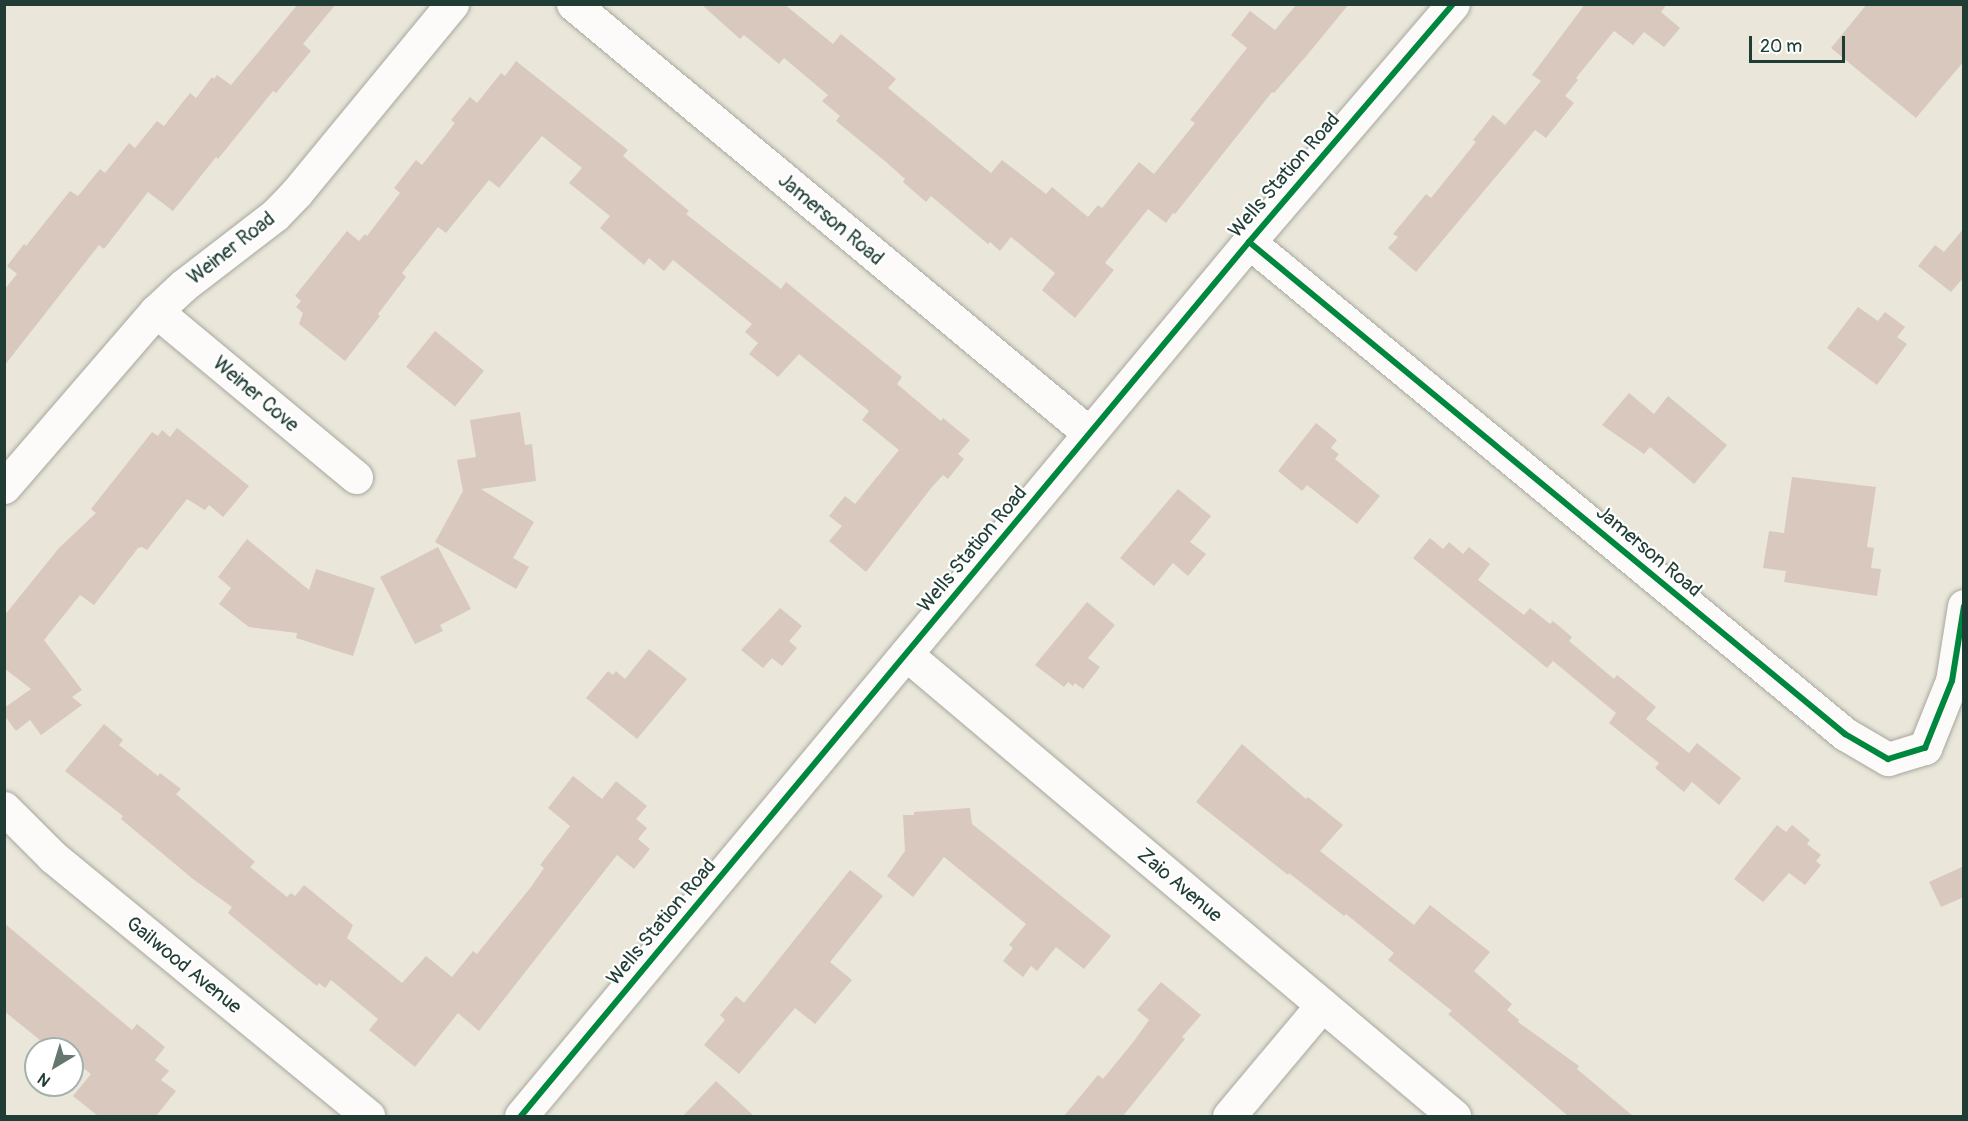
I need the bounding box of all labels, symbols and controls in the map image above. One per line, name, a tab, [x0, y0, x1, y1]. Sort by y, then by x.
scale bar	[1752, 24, 1848, 62]
text: 20 m	[1760, 35, 1802, 58]
street label: Wells Station Road	[1223, 108, 1345, 242]
street label: Jamerson Road	[773, 168, 889, 270]
street label: Weiner Road	[182, 206, 280, 290]
street label: Weiner Cove	[208, 351, 304, 437]
street label: Wells Station Road	[912, 481, 1032, 617]
street label: Jamerson Road	[1591, 500, 1707, 602]
street label: Zaio Avenue	[1133, 843, 1227, 927]
street label: Wells Station Road	[601, 854, 721, 990]
street label: Gailwood Avenue	[121, 911, 247, 1019]
north arrow	[24, 1037, 84, 1097]
text: N	[34, 1068, 55, 1091]

